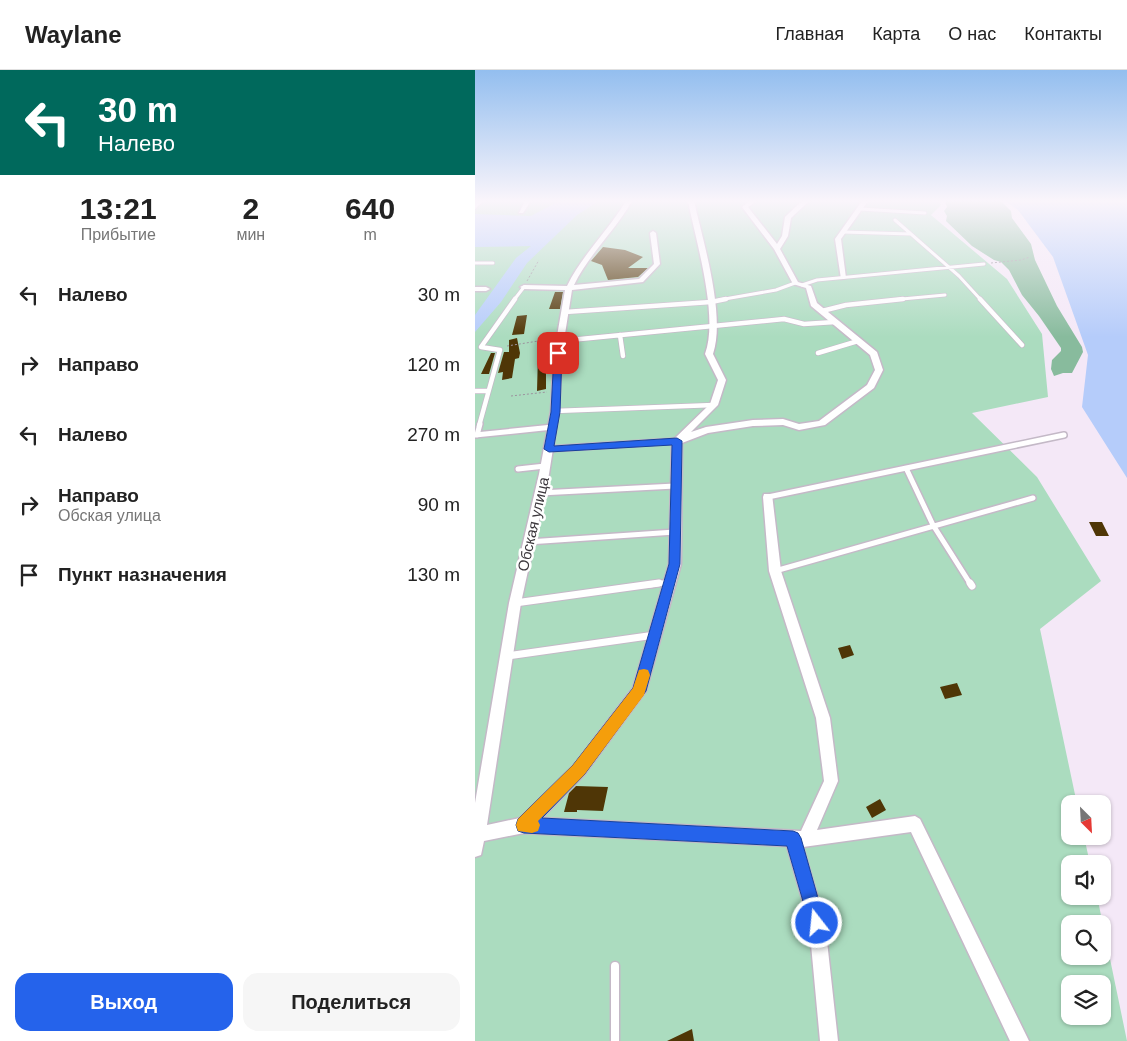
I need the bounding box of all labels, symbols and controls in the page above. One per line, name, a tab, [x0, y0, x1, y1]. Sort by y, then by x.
text: Waylane	[25, 21, 121, 48]
text: Главная	[776, 24, 844, 44]
text: Карта	[872, 24, 920, 44]
text: О нас	[948, 24, 996, 44]
text: Контакты	[1024, 24, 1102, 44]
icon: left	[15, 90, 80, 155]
text: 30 m	[98, 90, 178, 129]
text: Налево	[98, 131, 175, 156]
text: 13:21	[80, 192, 157, 225]
text: 2	[242, 192, 259, 225]
text: 640	[345, 192, 395, 225]
text: Прибытие	[81, 226, 156, 243]
text: мин	[236, 226, 265, 243]
text: m	[363, 226, 377, 243]
icon: left	[15, 281, 43, 309]
text: Налево	[58, 284, 128, 305]
text: 30 m	[418, 284, 460, 305]
pin	[537, 332, 579, 374]
icon: arrive	[544, 339, 572, 367]
icon: right	[15, 351, 43, 379]
text: Направо	[58, 354, 139, 375]
text: 120 m	[407, 354, 460, 375]
icon: left	[15, 421, 43, 449]
text: Налево	[58, 424, 128, 445]
text: 270 m	[407, 424, 460, 445]
street label: Обская улица	[514, 475, 552, 573]
text: Направо	[58, 485, 139, 506]
icon: right	[15, 491, 43, 519]
text: 90 m	[418, 494, 460, 515]
text: Обская улица	[58, 507, 161, 524]
icon: arrive	[15, 561, 43, 589]
text: Пункт назначения	[58, 564, 227, 585]
text: 130 m	[407, 564, 460, 585]
north arrow	[1061, 795, 1111, 845]
map controls	[1061, 795, 1111, 1025]
button: sound	[1061, 855, 1111, 905]
position arrow	[790, 896, 842, 948]
button: search	[1061, 915, 1111, 965]
button: Выход	[15, 973, 233, 1031]
button: Поделиться	[243, 973, 460, 1031]
button: layers	[1061, 975, 1111, 1025]

